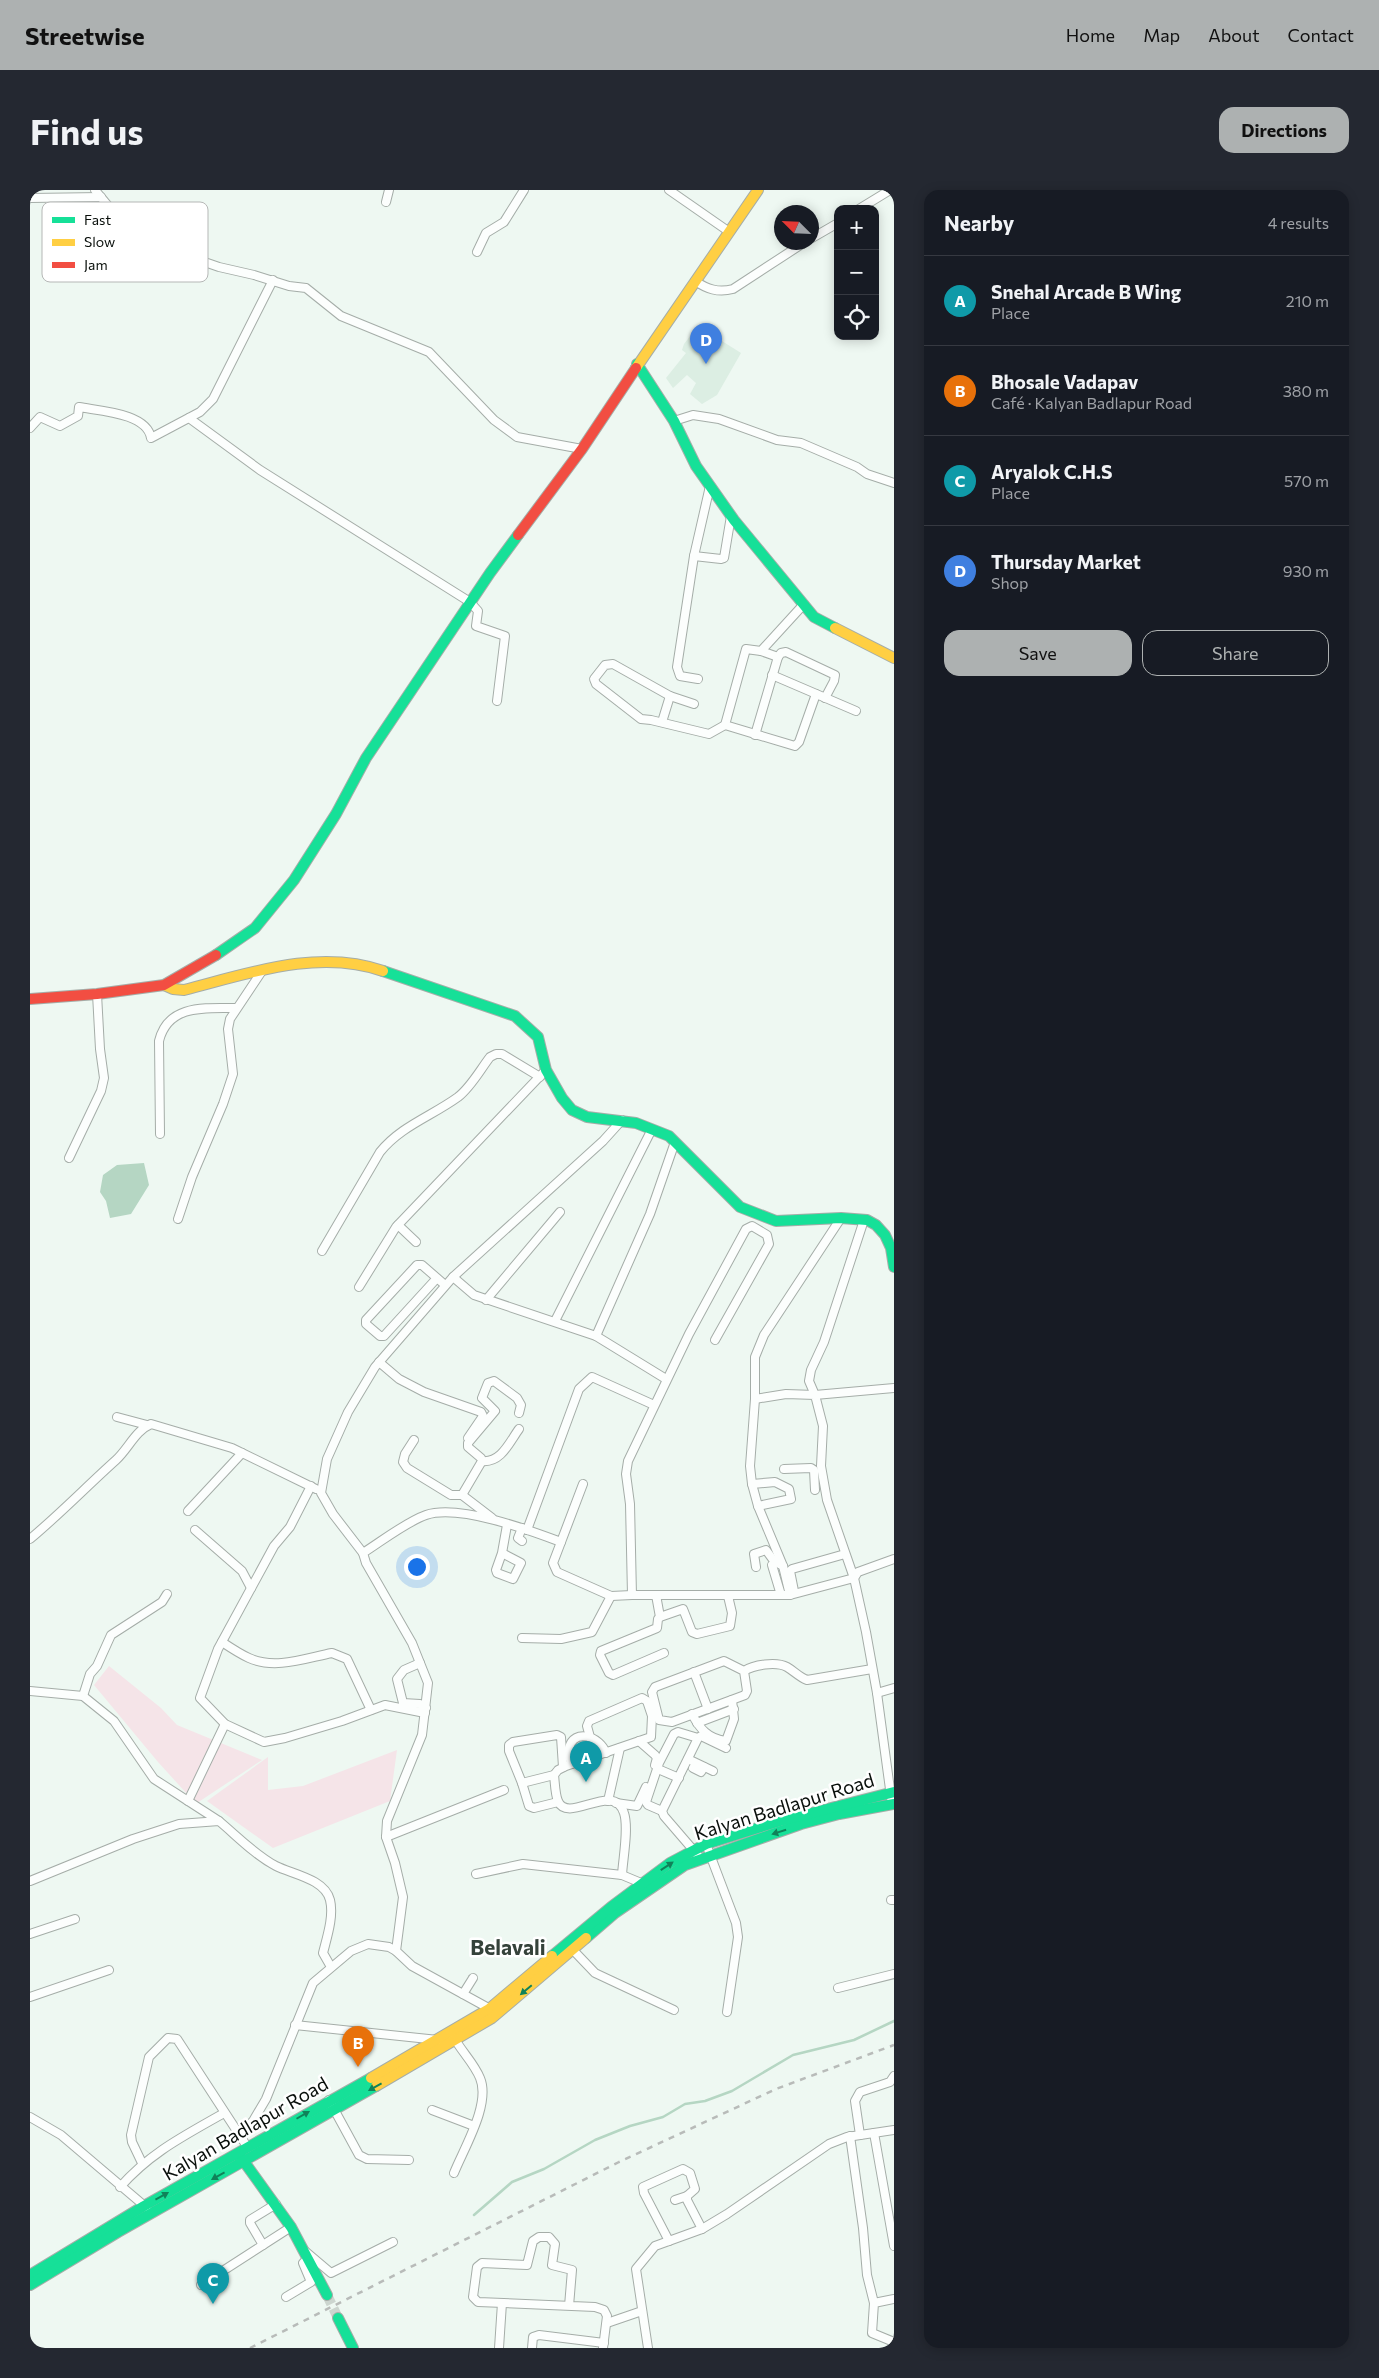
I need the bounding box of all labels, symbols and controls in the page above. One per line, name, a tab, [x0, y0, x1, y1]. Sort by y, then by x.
text: Streetwise	[25, 21, 145, 50]
text: Home	[1066, 24, 1115, 46]
text: Map	[1143, 24, 1180, 46]
text: About	[1208, 24, 1260, 46]
text: Contact	[1288, 24, 1354, 46]
button: Directions	[1219, 107, 1349, 153]
text: Find us	[30, 109, 144, 152]
legend	[42, 202, 208, 282]
north arrow	[774, 205, 819, 250]
map controls	[834, 205, 879, 340]
button: +	[834, 205, 879, 250]
text: Nearby	[944, 210, 1014, 235]
text: Fast	[84, 211, 111, 228]
text: 4 results	[1268, 213, 1329, 232]
text: Slow	[84, 233, 115, 250]
button: −	[834, 250, 879, 295]
text: Jam	[84, 256, 108, 273]
text: Snehal Arcade B Wing	[991, 280, 1181, 303]
text: A	[954, 291, 966, 310]
text: 210 m	[1286, 291, 1329, 310]
button: locate	[834, 295, 879, 340]
text: Place	[991, 303, 1030, 322]
pin: D	[690, 323, 722, 364]
text: Bhosale Vadapav	[991, 370, 1138, 393]
text: B	[955, 381, 965, 400]
text: 380 m	[1283, 381, 1329, 400]
text: Café · Kalyan Badlapur Road	[991, 393, 1192, 412]
text: Aryalok C.H.S	[991, 460, 1113, 483]
text: C	[955, 471, 965, 490]
text: 570 m	[1284, 471, 1329, 490]
text: Place	[991, 483, 1030, 502]
text: Thursday Market	[991, 550, 1141, 573]
text: D	[954, 561, 966, 580]
text: 930 m	[1283, 561, 1329, 580]
text: Shop	[991, 573, 1029, 592]
button: Save	[944, 630, 1132, 676]
button: Share	[1142, 630, 1329, 676]
your location	[404, 1554, 430, 1580]
pin: A	[570, 1741, 602, 1782]
street label: Kalyan Badlapur Road	[691, 1768, 877, 1844]
one-way arrow	[771, 1829, 786, 1836]
one-way arrow	[660, 1861, 673, 1871]
district label: Belavali	[470, 1934, 546, 1959]
one-way arrow	[519, 1985, 532, 1996]
pin: B	[342, 2026, 374, 2067]
street label: Kalyan Badlapur Road	[158, 2071, 332, 2185]
one-way arrow	[368, 2083, 381, 2092]
one-way arrow	[297, 2111, 310, 2120]
one-way arrow	[211, 2172, 225, 2180]
one-way arrow	[155, 2191, 169, 2200]
pin: C	[197, 2263, 229, 2304]

